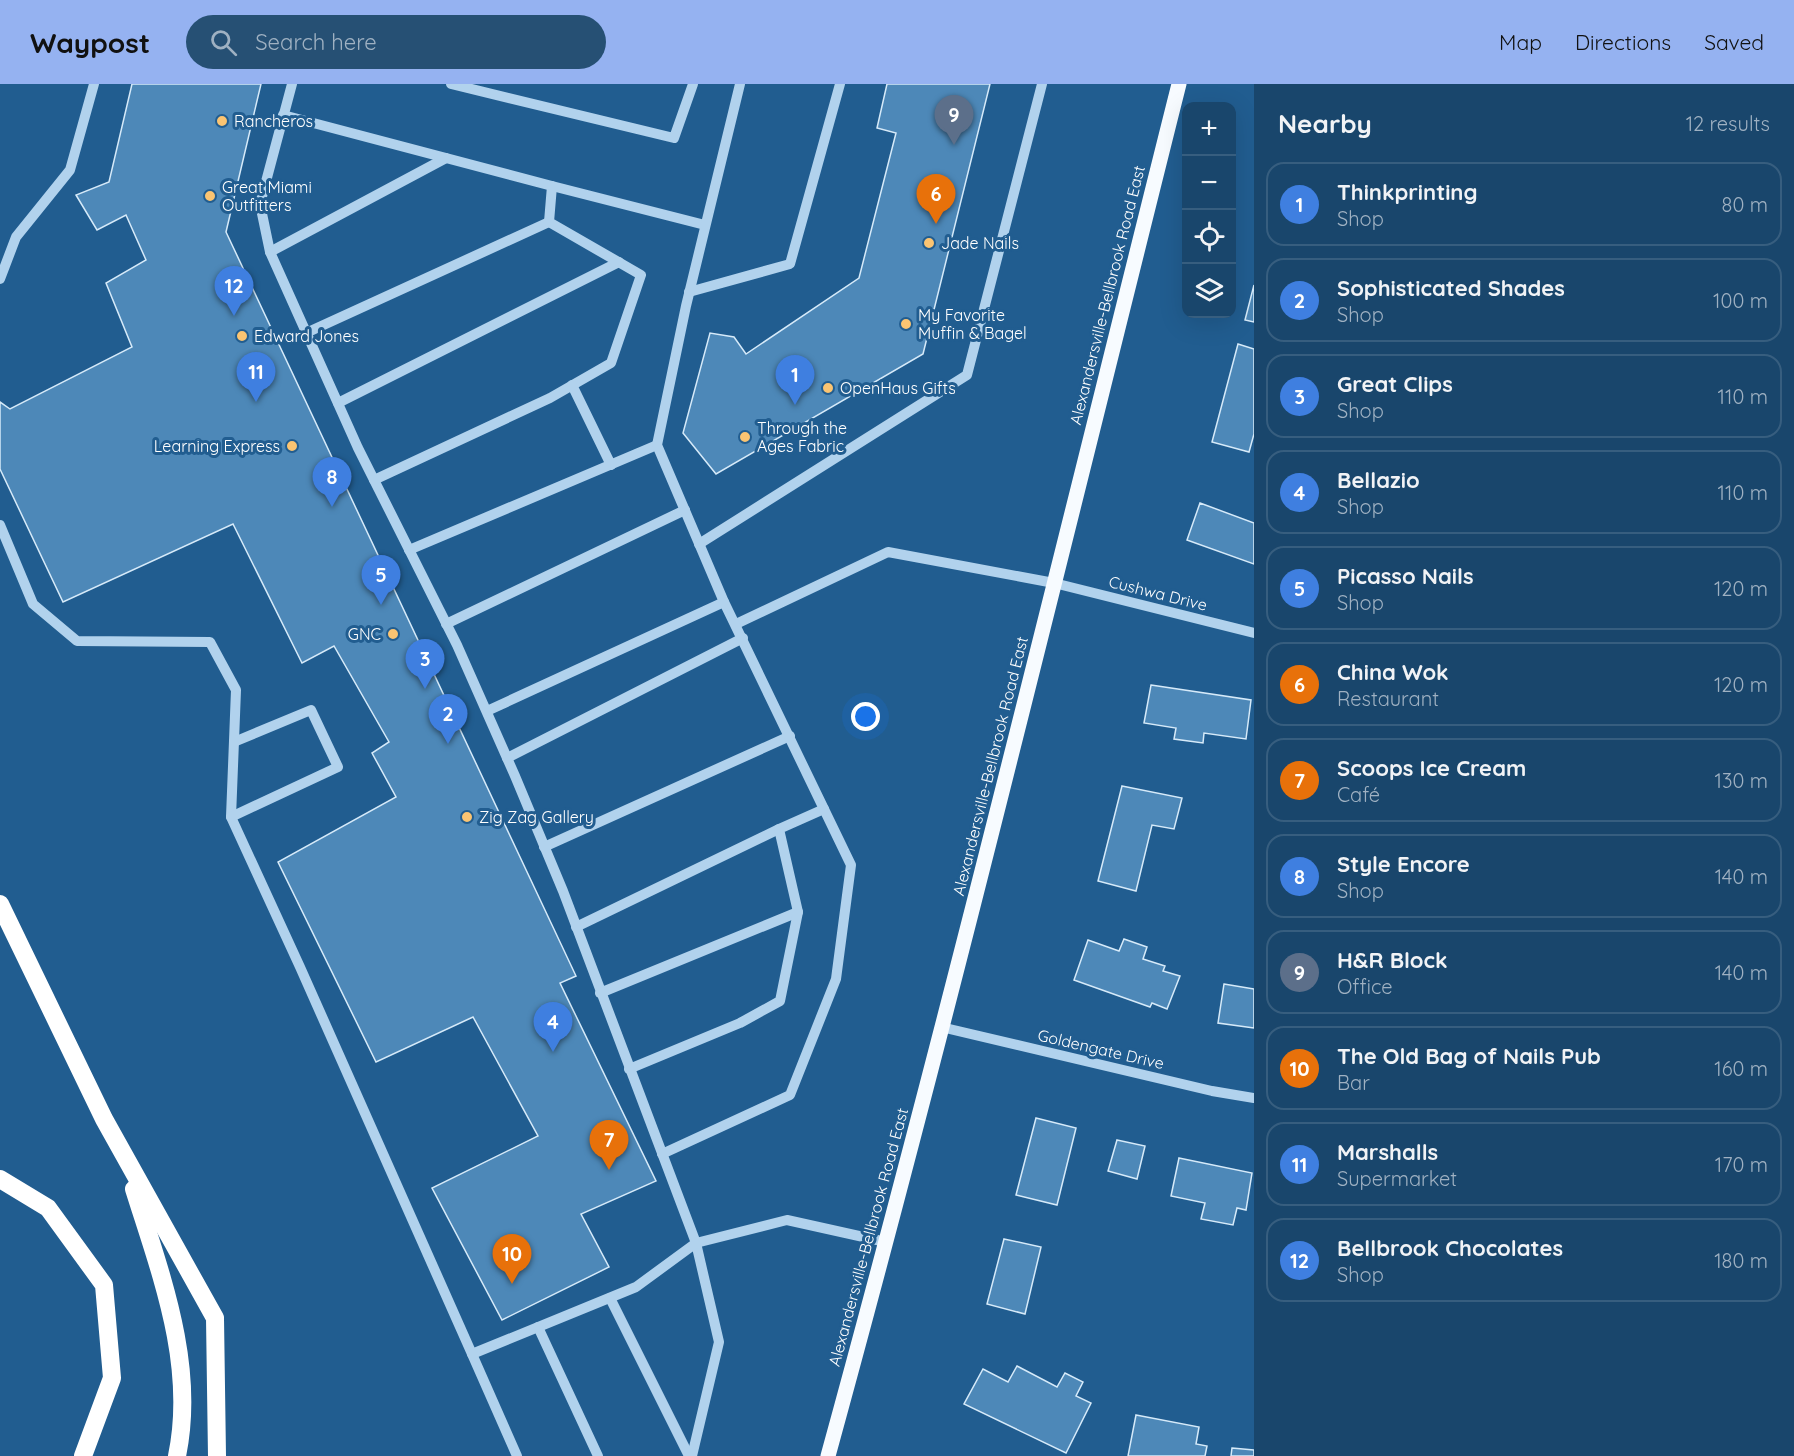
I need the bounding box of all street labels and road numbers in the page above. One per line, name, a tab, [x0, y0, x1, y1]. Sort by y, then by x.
street label: Alexandersville-Bellbrook Road East	[1065, 163, 1149, 427]
street label: Cushwa Drive	[1107, 571, 1209, 615]
street label: Alexandersville-Bellbrook Road East	[948, 634, 1032, 898]
street label: Goldengate Drive	[1036, 1025, 1166, 1073]
street label: Alexandersville-Bellbrook Road East	[824, 1106, 912, 1368]

